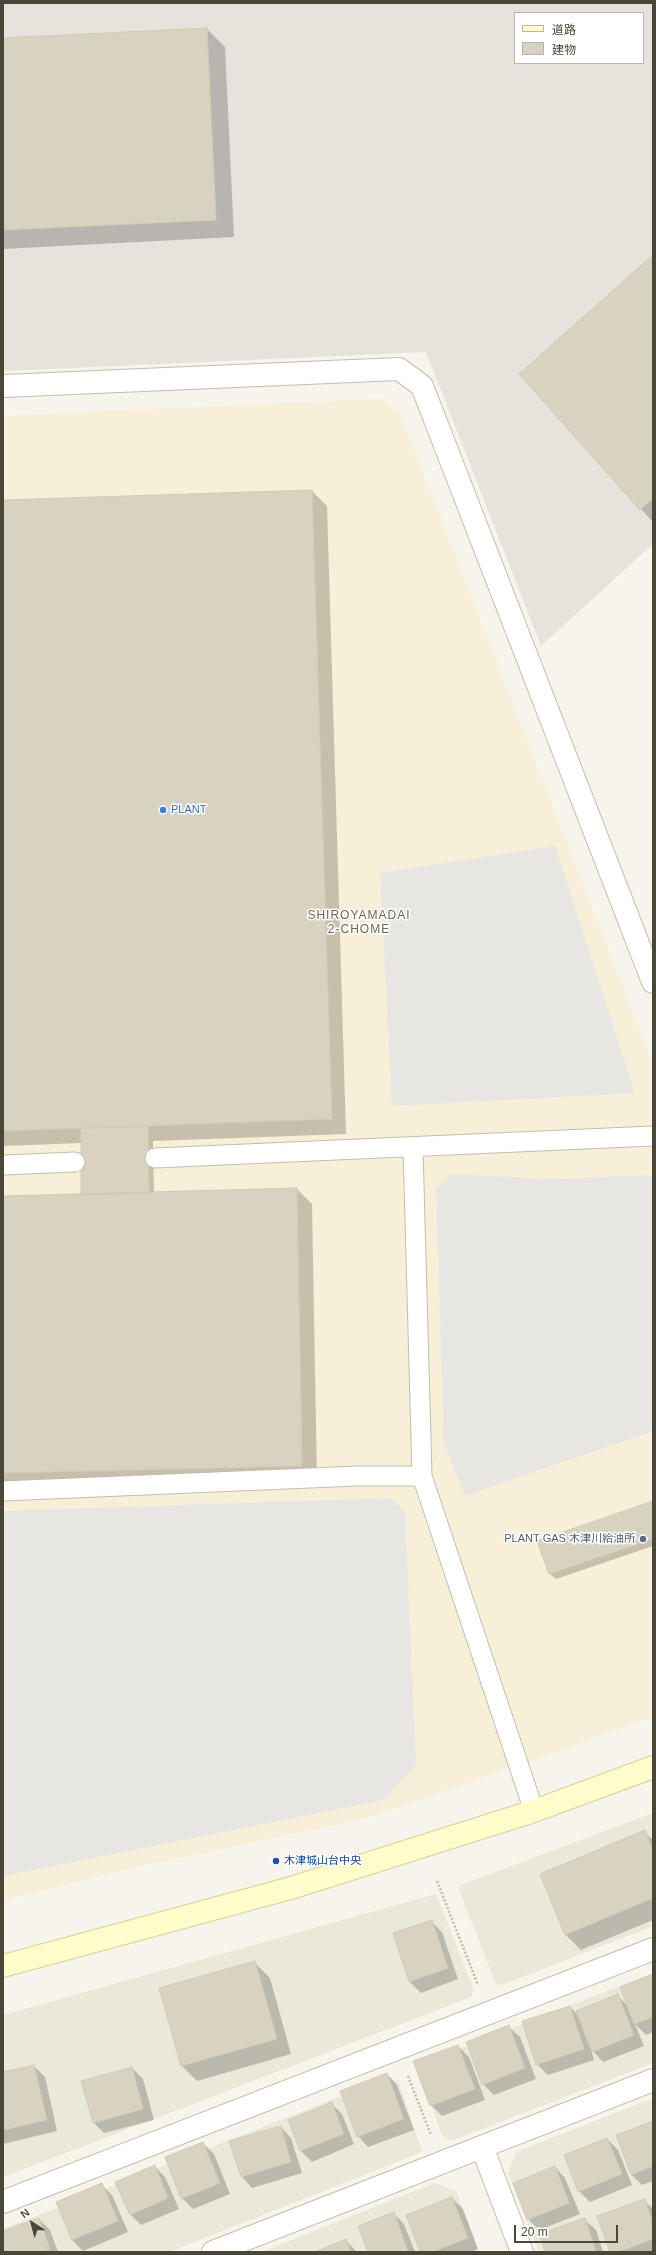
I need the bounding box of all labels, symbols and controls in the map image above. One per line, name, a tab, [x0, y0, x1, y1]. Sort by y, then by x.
legend	[514, 12, 644, 64]
text: 道路	[552, 23, 576, 37]
text: 建物	[552, 43, 576, 57]
place label: PLANT	[171, 803, 206, 817]
marker: PLANT	[158, 805, 168, 815]
district label: SHIROYAMADAI 2-CHOME	[307, 909, 411, 937]
place label: PLANT GAS 木津川給油所	[504, 1532, 635, 1546]
marker: PLANT GAS 木津川給油所	[638, 1534, 648, 1544]
place label: 木津城山台中央	[284, 1854, 361, 1868]
marker: 木津城山台中央	[271, 1856, 281, 1866]
north arrow	[12, 2203, 52, 2243]
text: N	[18, 2206, 32, 2220]
scale bar	[516, 2217, 620, 2243]
text: 20 m	[521, 2225, 548, 2239]

